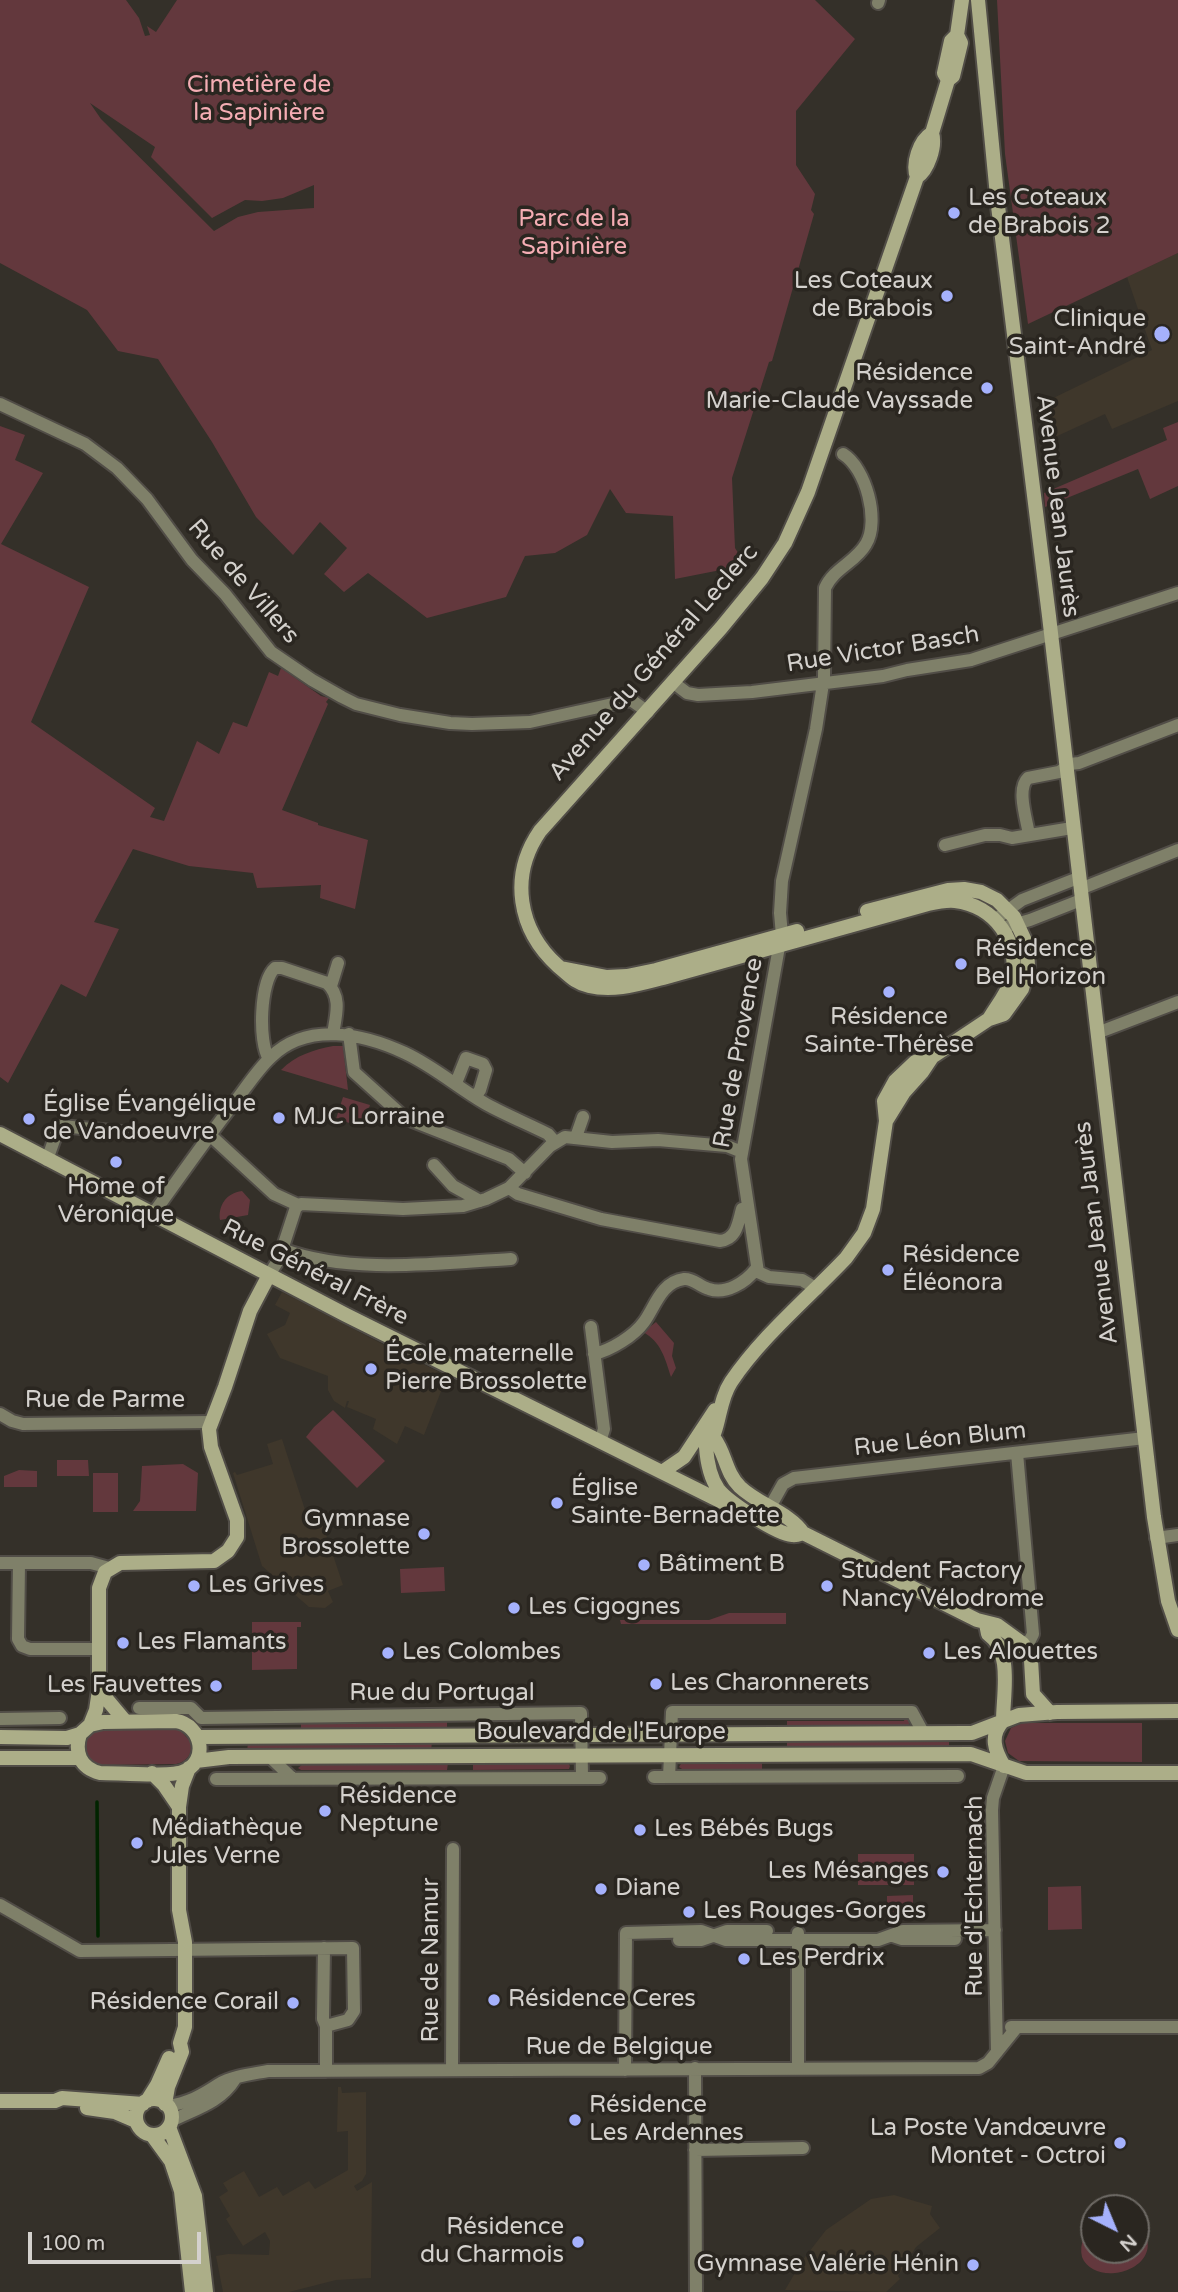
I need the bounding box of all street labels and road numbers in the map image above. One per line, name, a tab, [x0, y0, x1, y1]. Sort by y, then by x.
street label: Avenue Jean Jaurès	[1029, 393, 1085, 619]
street label: Rue de Villers	[181, 514, 305, 650]
street label: Avenue du Général Leclerc	[543, 539, 765, 787]
street label: Rue Victor Basch	[785, 621, 981, 679]
street label: Rue de Provence	[708, 956, 770, 1150]
street label: Avenue Jean Jaurès	[1069, 1120, 1125, 1346]
street label: Rue Général Frère	[217, 1214, 413, 1332]
street label: Rue de Parme	[25, 1387, 185, 1415]
street label: Rue Léon Blum	[852, 1417, 1028, 1463]
street label: Rue du Portugal	[349, 1680, 535, 1708]
street label: Boulevard de l'Europe	[476, 1719, 726, 1747]
street label: Rue d'Echternach	[962, 1795, 990, 1997]
street label: Rue de Namur	[418, 1878, 446, 2042]
street label: Rue de Belgique	[525, 2034, 713, 2062]

